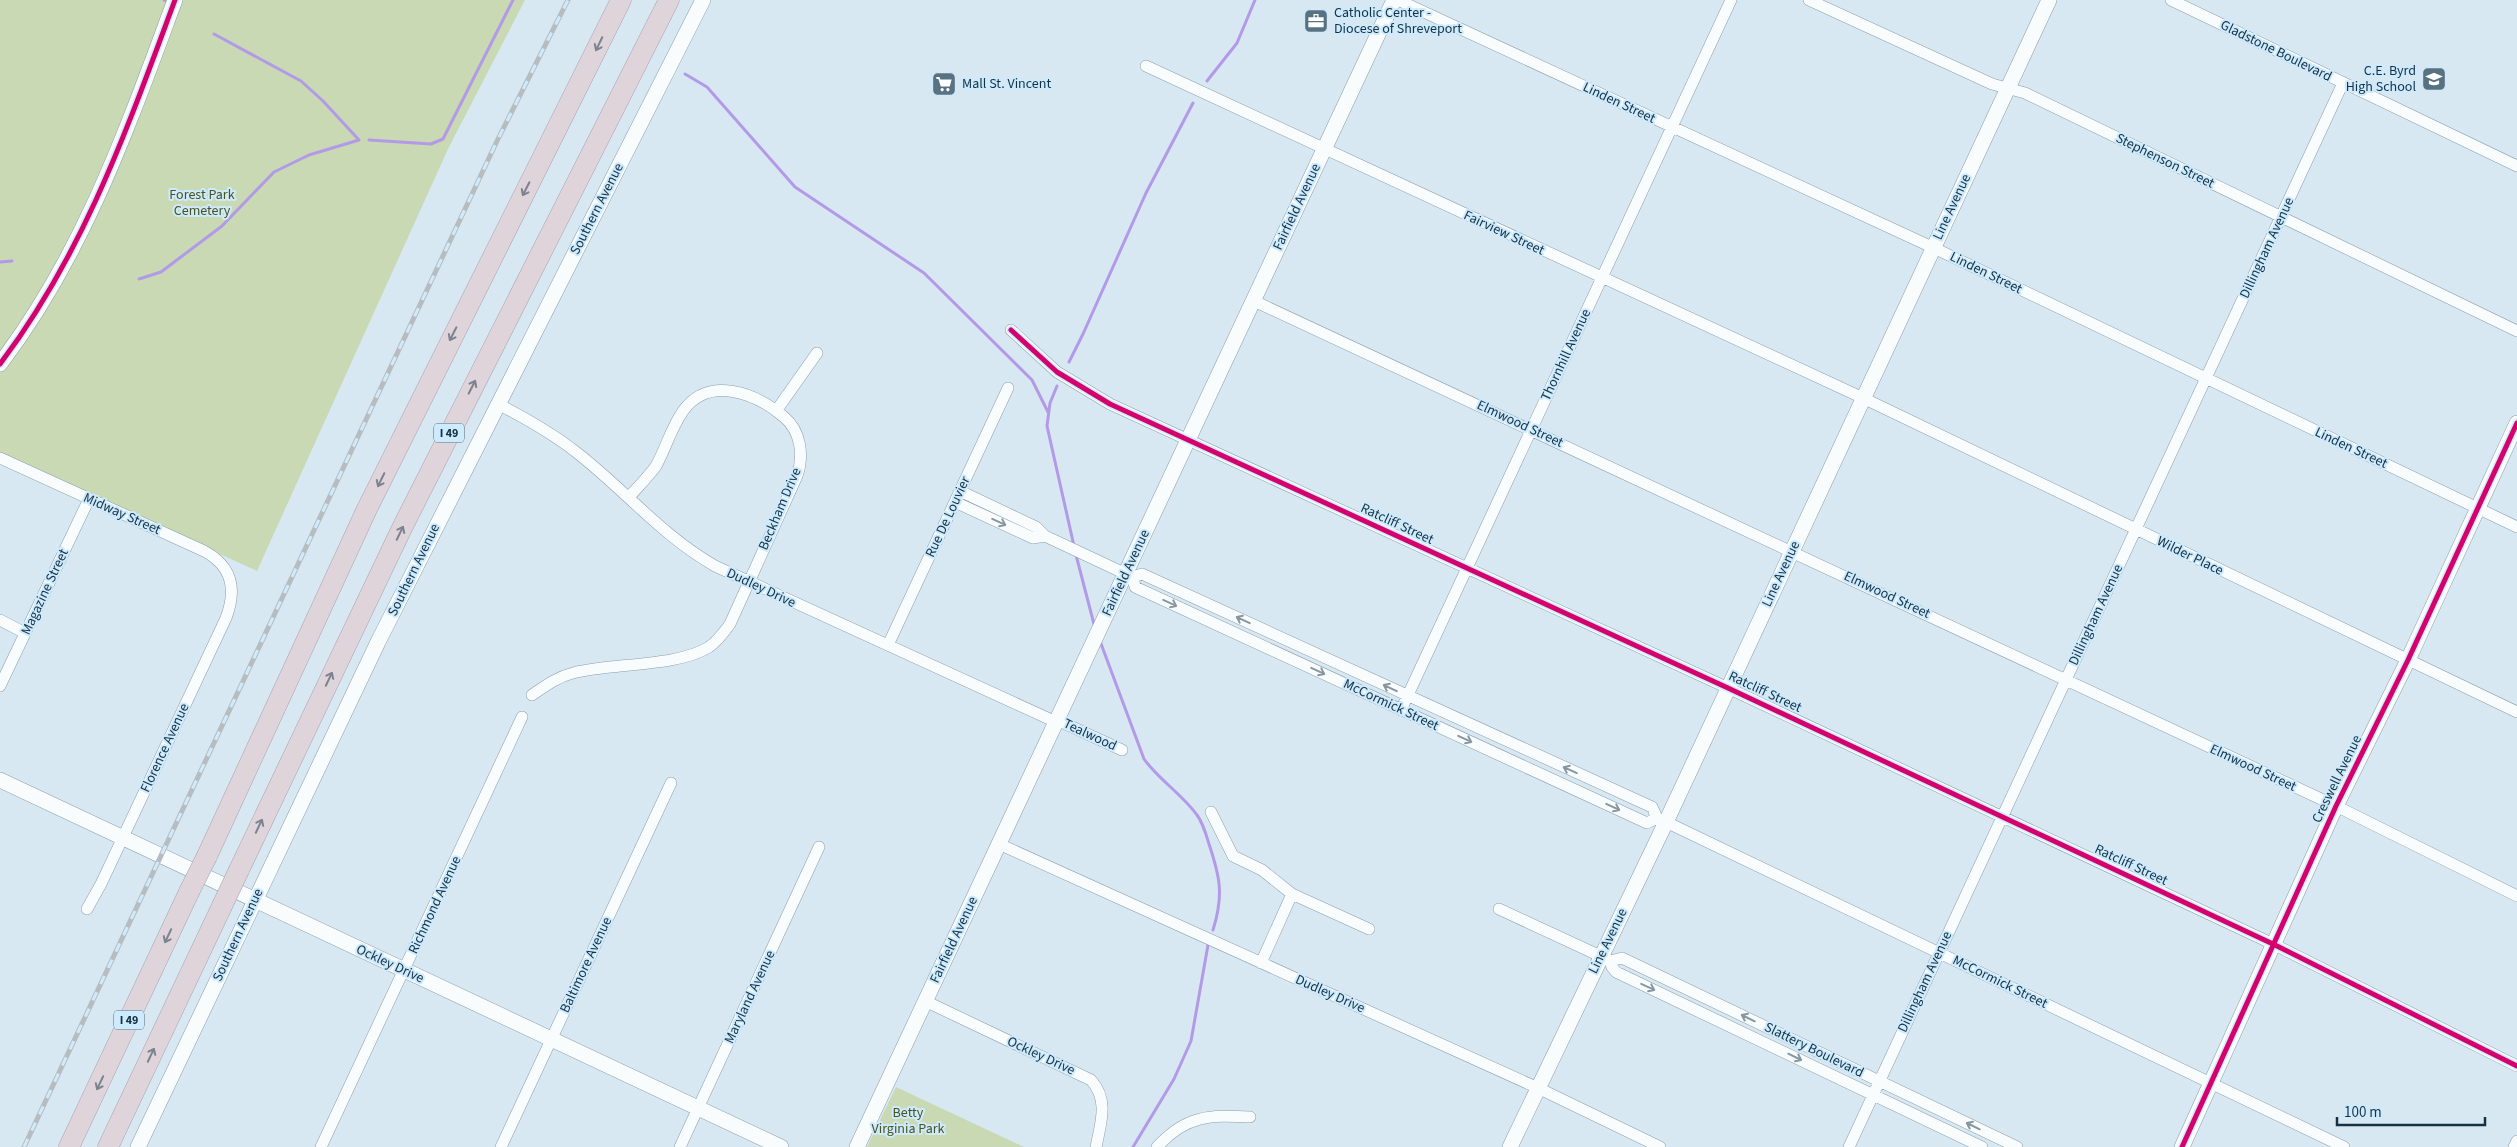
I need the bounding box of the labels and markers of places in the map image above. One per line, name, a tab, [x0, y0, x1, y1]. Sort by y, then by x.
place label: Catholic Center - Diocese of Shreveport	[1334, 3, 1462, 39]
office icon: Catholic Center - Diocese of Shreveport	[1303, 8, 1329, 34]
place label: C.E. Byrd High School	[2346, 61, 2416, 97]
school or university icon: C.E. Byrd High School	[2421, 66, 2447, 92]
supermarket icon: Mall St. Vincent	[931, 71, 957, 97]
place label: Mall St. Vincent	[962, 74, 1051, 94]

